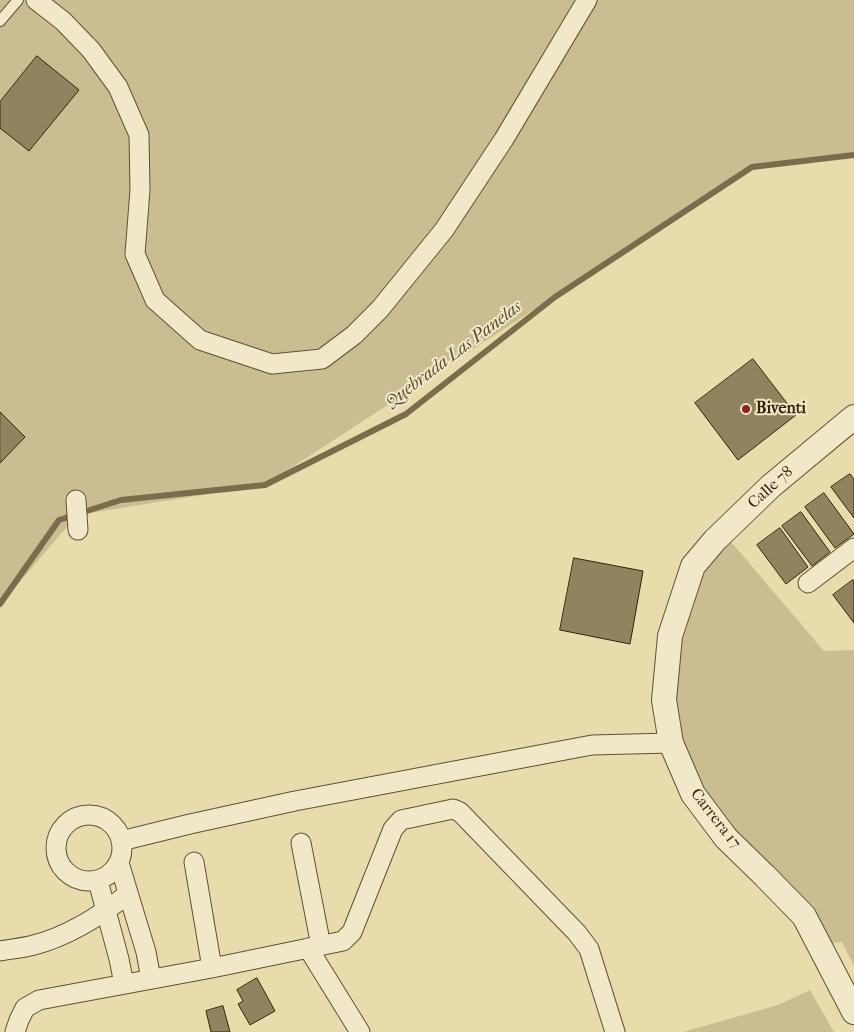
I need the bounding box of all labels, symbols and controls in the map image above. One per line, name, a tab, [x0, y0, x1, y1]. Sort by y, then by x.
water label: Quebrada Las Panelas	[382, 297, 526, 413]
place label: Biventi	[756, 399, 806, 419]
marker: Biventi	[740, 403, 752, 415]
street label: Calle 78	[745, 463, 797, 513]
street label: Carrera 17	[686, 785, 744, 853]

